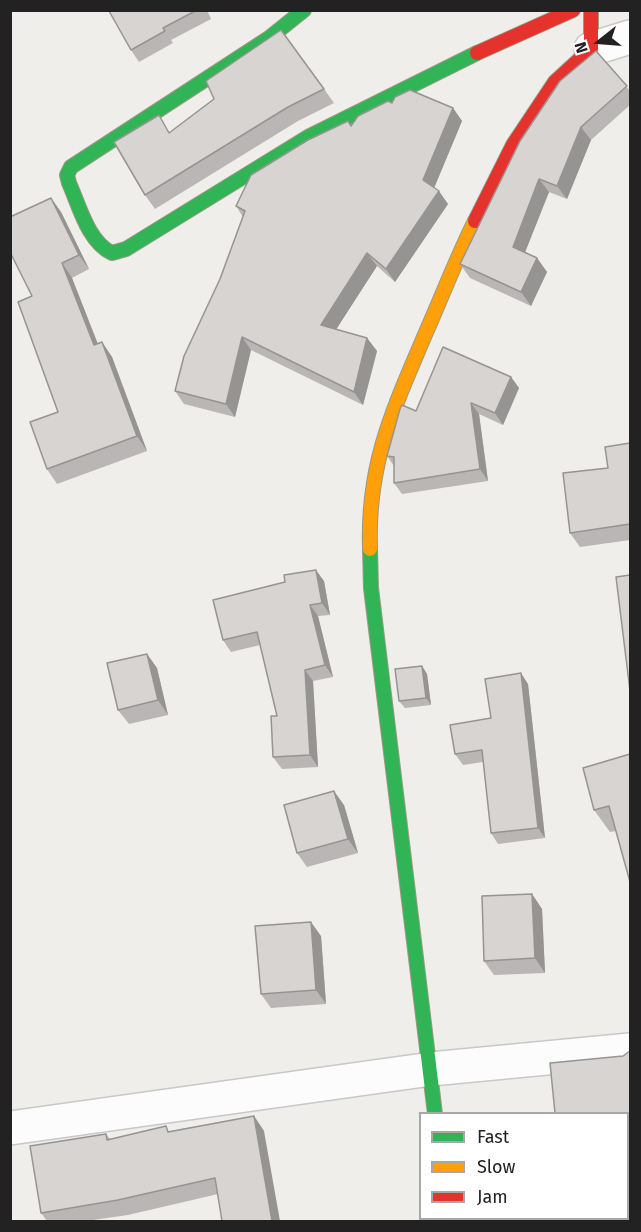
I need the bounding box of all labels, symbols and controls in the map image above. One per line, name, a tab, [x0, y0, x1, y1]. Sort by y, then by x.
north arrow	[569, 12, 629, 72]
text: N	[571, 40, 592, 55]
legend	[419, 1112, 629, 1220]
text: Fast	[477, 1126, 509, 1148]
text: Slow	[477, 1156, 515, 1178]
text: Jam	[477, 1186, 508, 1208]

